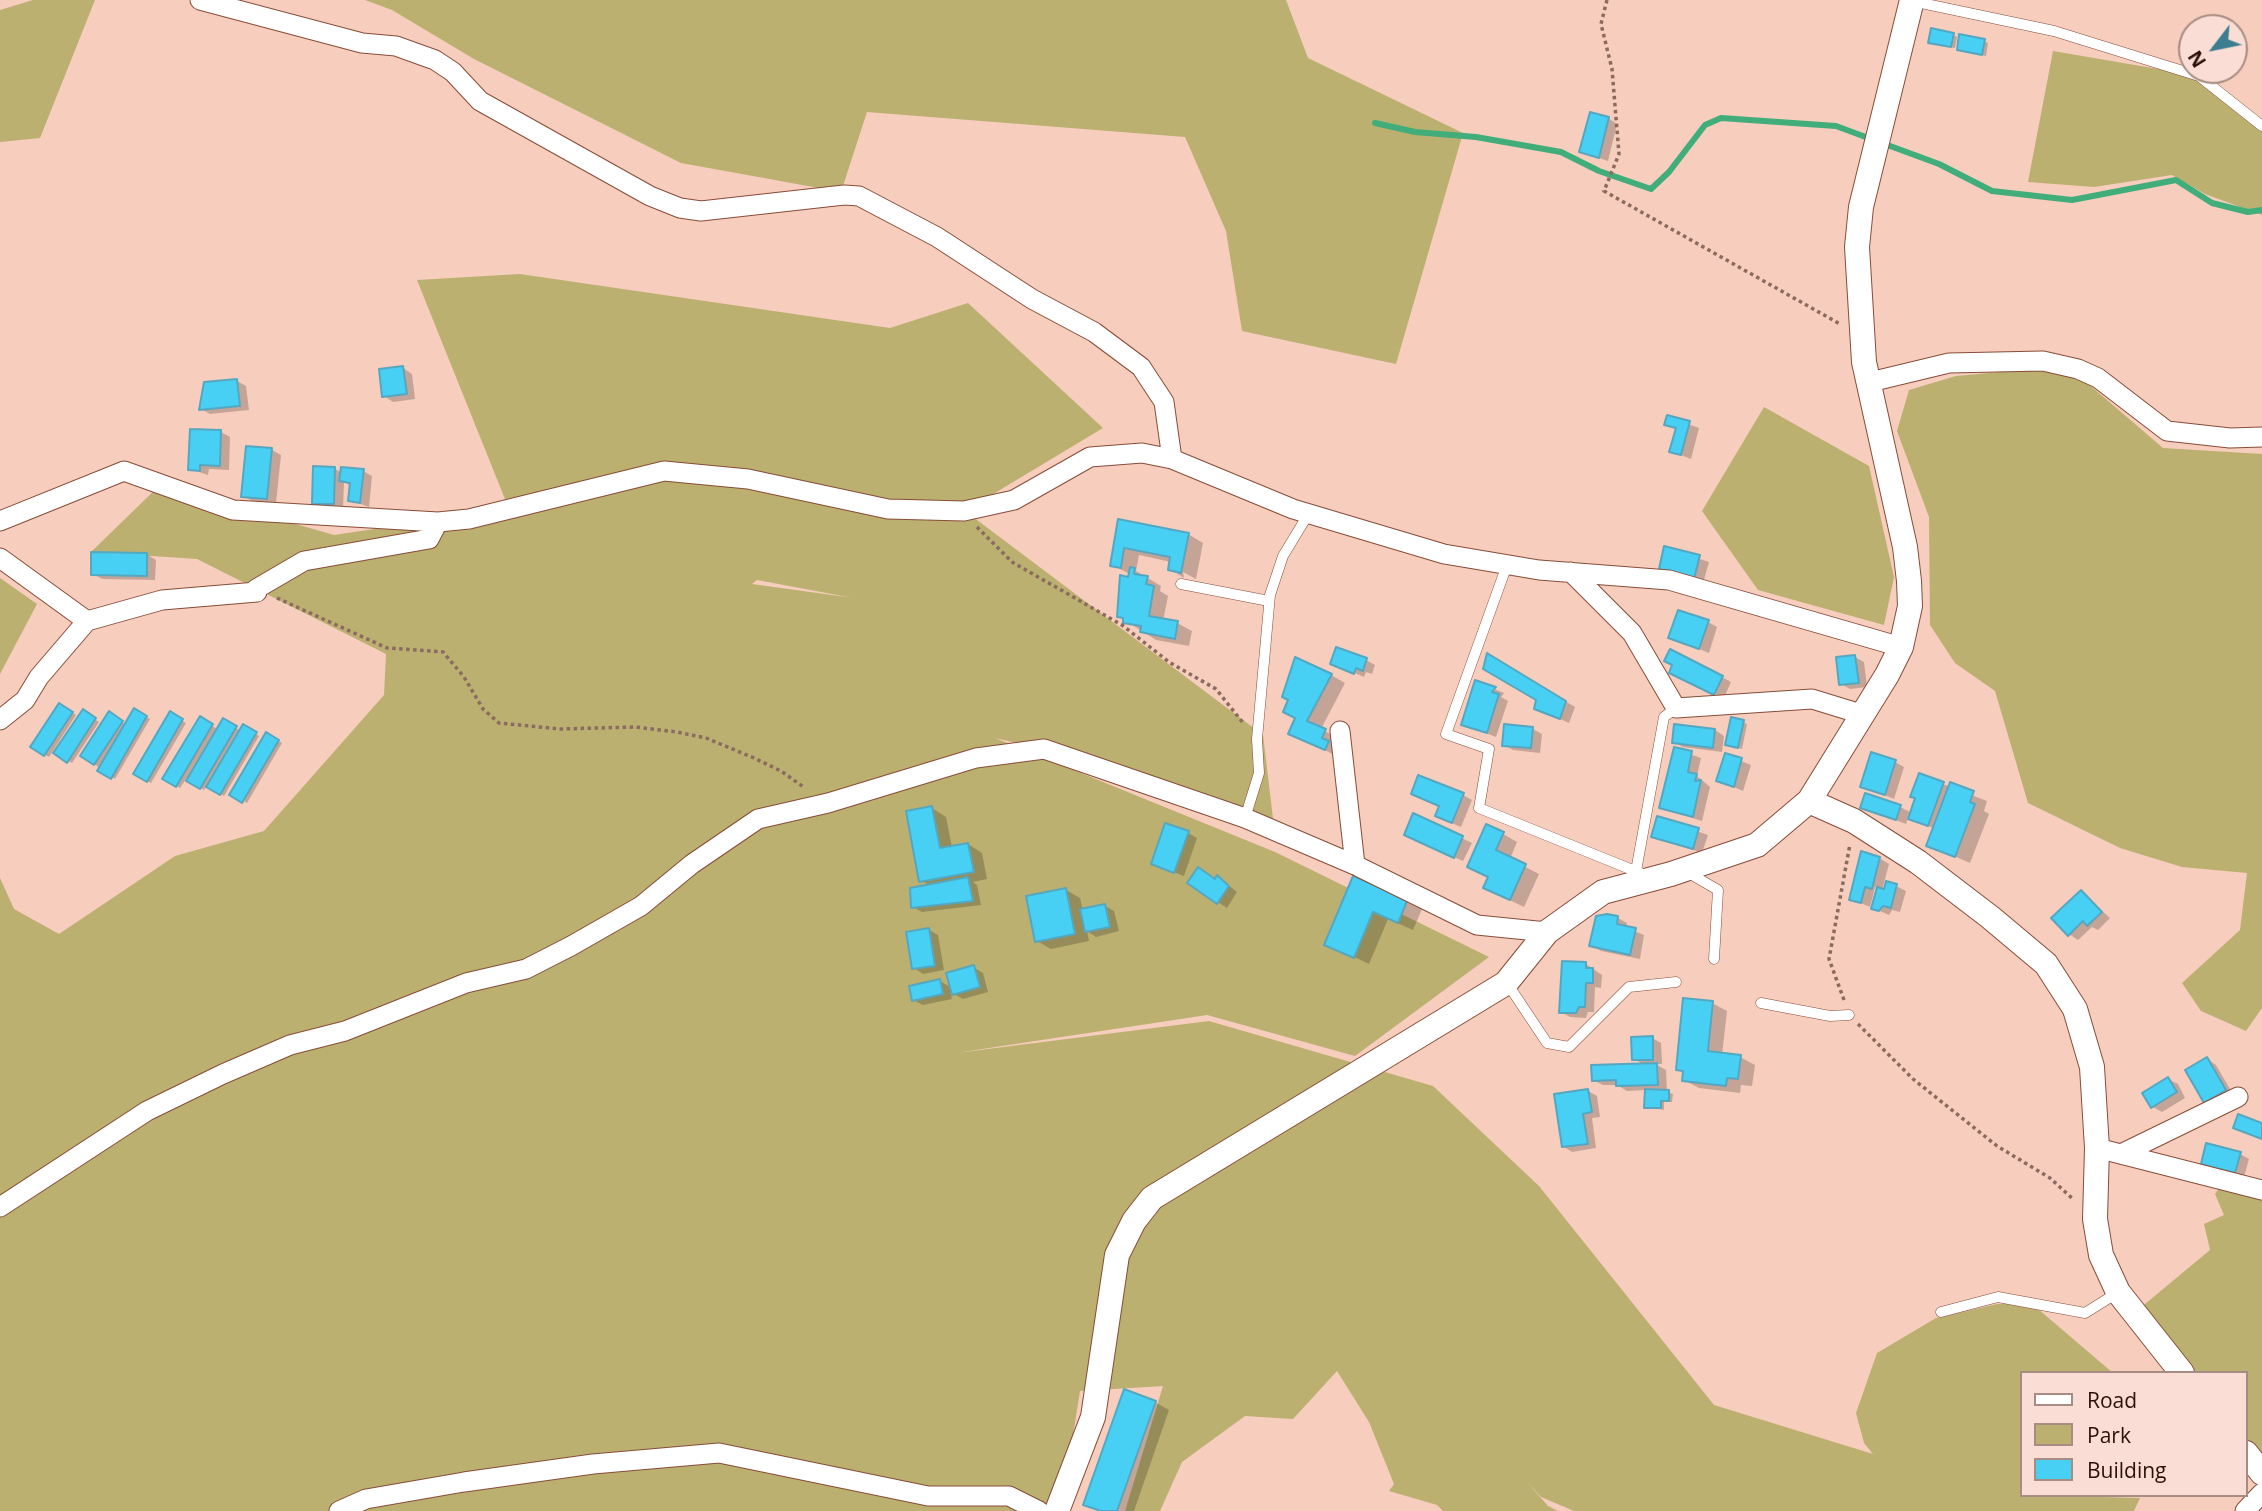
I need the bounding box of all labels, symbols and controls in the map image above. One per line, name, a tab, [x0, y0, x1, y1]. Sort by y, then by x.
north arrow	[2178, 14, 2248, 84]
text: N	[2182, 46, 2212, 73]
legend	[2021, 1371, 2248, 1497]
text: Road	[2087, 1386, 2137, 1414]
text: Park	[2087, 1421, 2131, 1449]
text: Building	[2087, 1456, 2166, 1484]

